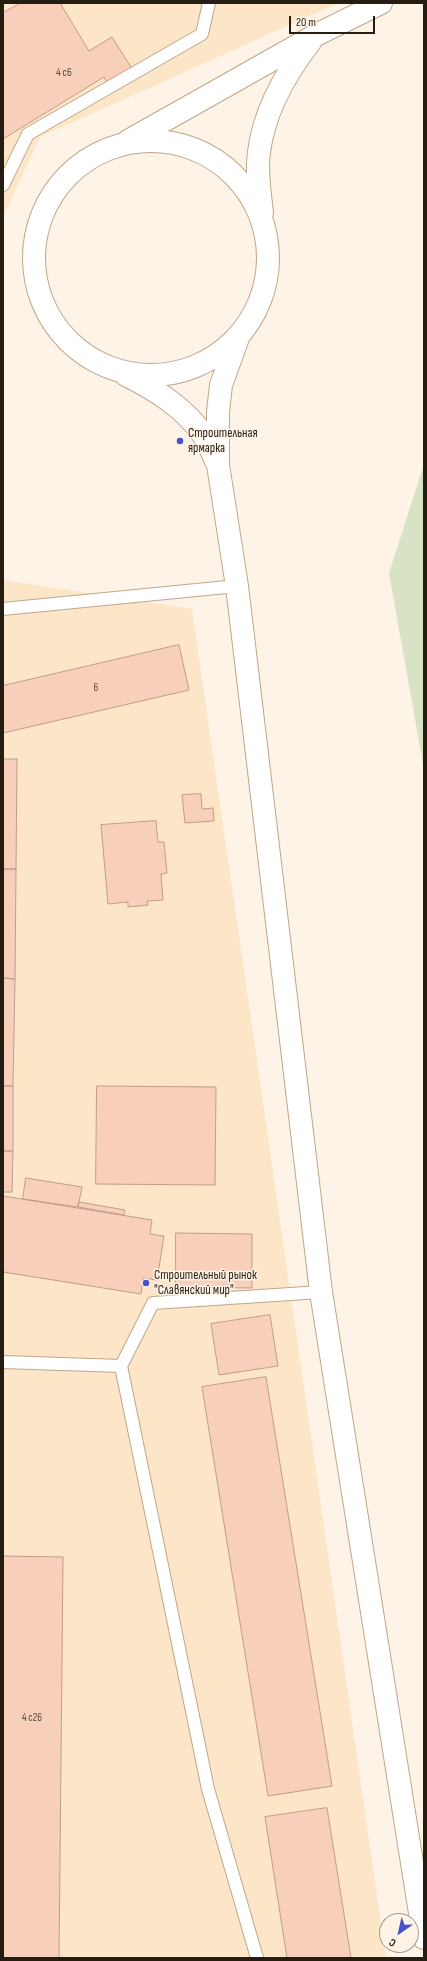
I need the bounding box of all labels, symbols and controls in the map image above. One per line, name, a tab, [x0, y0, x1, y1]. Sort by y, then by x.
scale bar	[291, 8, 377, 34]
text: 20 m	[296, 15, 316, 30]
house number: 4 с6	[56, 66, 72, 80]
place label: Строительная ярмарка	[188, 426, 257, 457]
marker: Строительная ярмарка	[175, 436, 185, 446]
house number: 6	[94, 681, 98, 695]
place label: Строительный рынок "Славянский мир"	[154, 1268, 257, 1299]
marker: Строительный рынок "Славянский мир"	[141, 1278, 151, 1288]
house number: 4 с26	[22, 1711, 42, 1725]
north arrow	[379, 1913, 419, 1953]
text: С	[387, 1936, 399, 1950]

